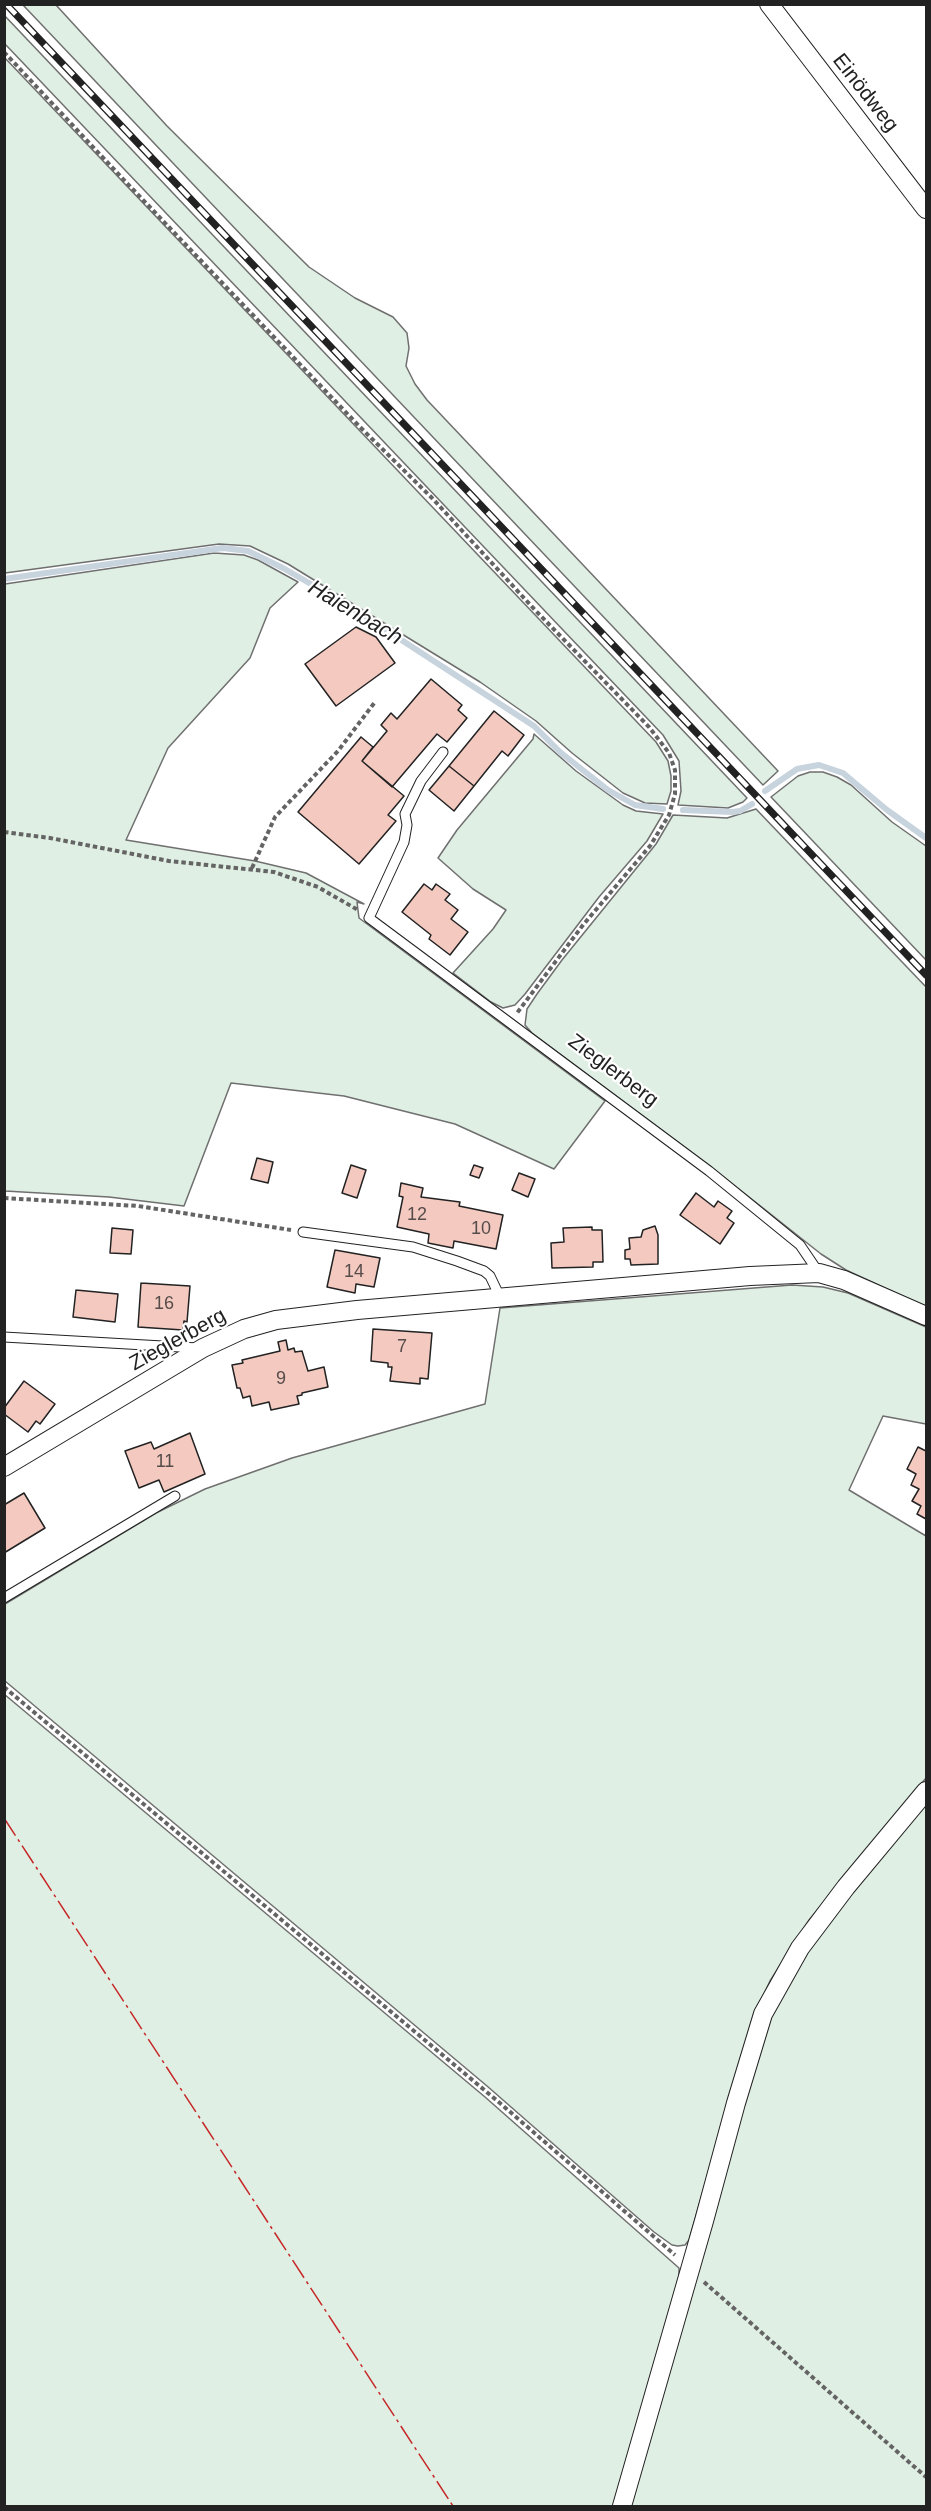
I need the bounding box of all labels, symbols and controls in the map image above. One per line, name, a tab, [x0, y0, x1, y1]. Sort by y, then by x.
street label: Einödweg	[827, 49, 903, 137]
water label: Haienbach	[303, 575, 407, 651]
street label: Zieglerberg	[563, 1029, 663, 1113]
house number: 12	[407, 1204, 427, 1226]
house number: 10	[471, 1218, 491, 1240]
house number: 14	[344, 1261, 364, 1283]
house number: 16	[154, 1293, 174, 1315]
street label: Zieglerberg	[125, 1303, 231, 1377]
house number: 7	[397, 1336, 407, 1358]
house number: 9	[276, 1368, 286, 1390]
house number: 11	[156, 1451, 174, 1473]

